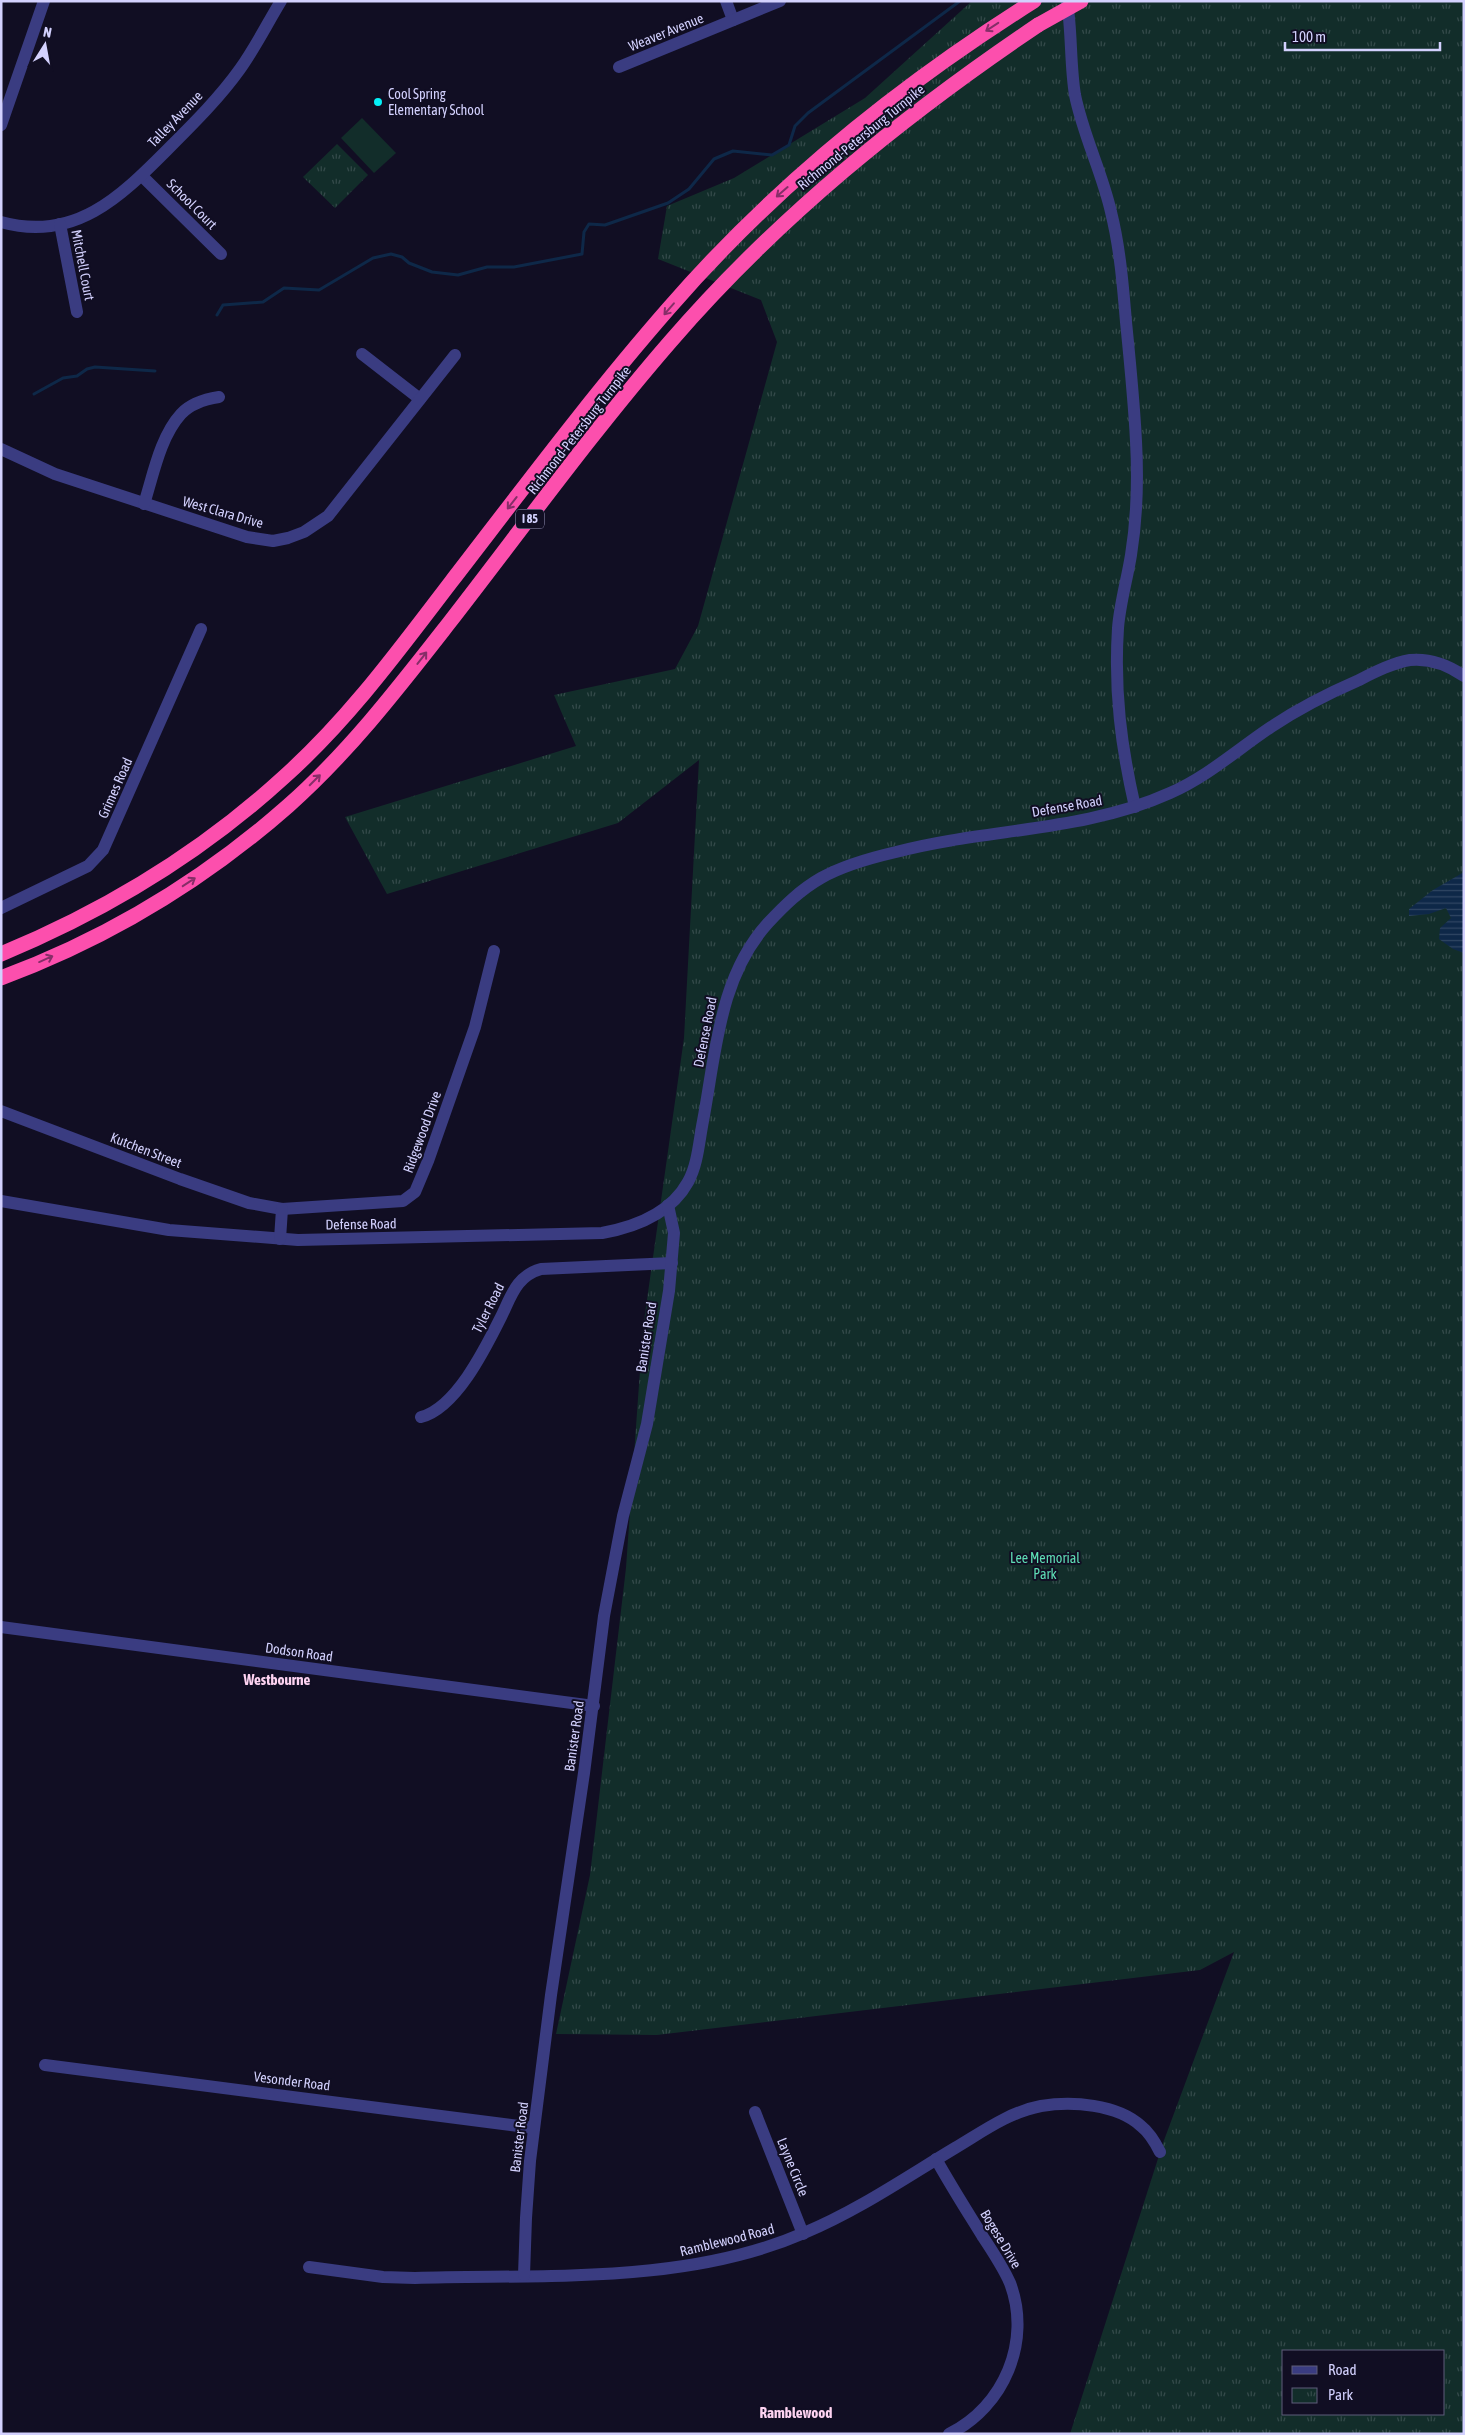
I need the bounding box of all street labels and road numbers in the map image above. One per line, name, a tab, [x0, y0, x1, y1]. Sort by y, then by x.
street label: Weaver Avenue	[626, 10, 706, 54]
street label: Richmond-Petersburg Turnpike	[794, 81, 928, 193]
street label: Talley Avenue	[144, 88, 206, 150]
street label: School Court	[164, 176, 220, 232]
street label: Mitchell Court	[68, 228, 98, 302]
street label: Richmond-Petersburg Turnpike	[524, 363, 634, 497]
street label: West Clara Drive	[181, 493, 265, 531]
road number: I 85	[516, 509, 544, 528]
street label: Grimes Road	[95, 755, 135, 821]
street label: Defense Road	[1031, 792, 1103, 820]
street label: Defense Road	[690, 996, 720, 1068]
street label: Ridgewood Drive	[400, 1089, 444, 1175]
street label: Kutchen Street	[108, 1129, 184, 1171]
street label: Defense Road	[325, 1215, 397, 1233]
street label: Tyler Road	[469, 1280, 507, 1336]
street label: Banister Road	[633, 1301, 659, 1373]
street label: Dodson Road	[264, 1639, 334, 1665]
street label: Banister Road	[561, 1700, 587, 1772]
street label: Vesonder Road	[253, 2068, 331, 2094]
street label: Banister Road	[507, 2101, 531, 2173]
street label: Layne Circle	[774, 2135, 812, 2199]
street label: Bogese Drive	[977, 2207, 1025, 2271]
street label: Ramblewood Road	[678, 2221, 776, 2259]

